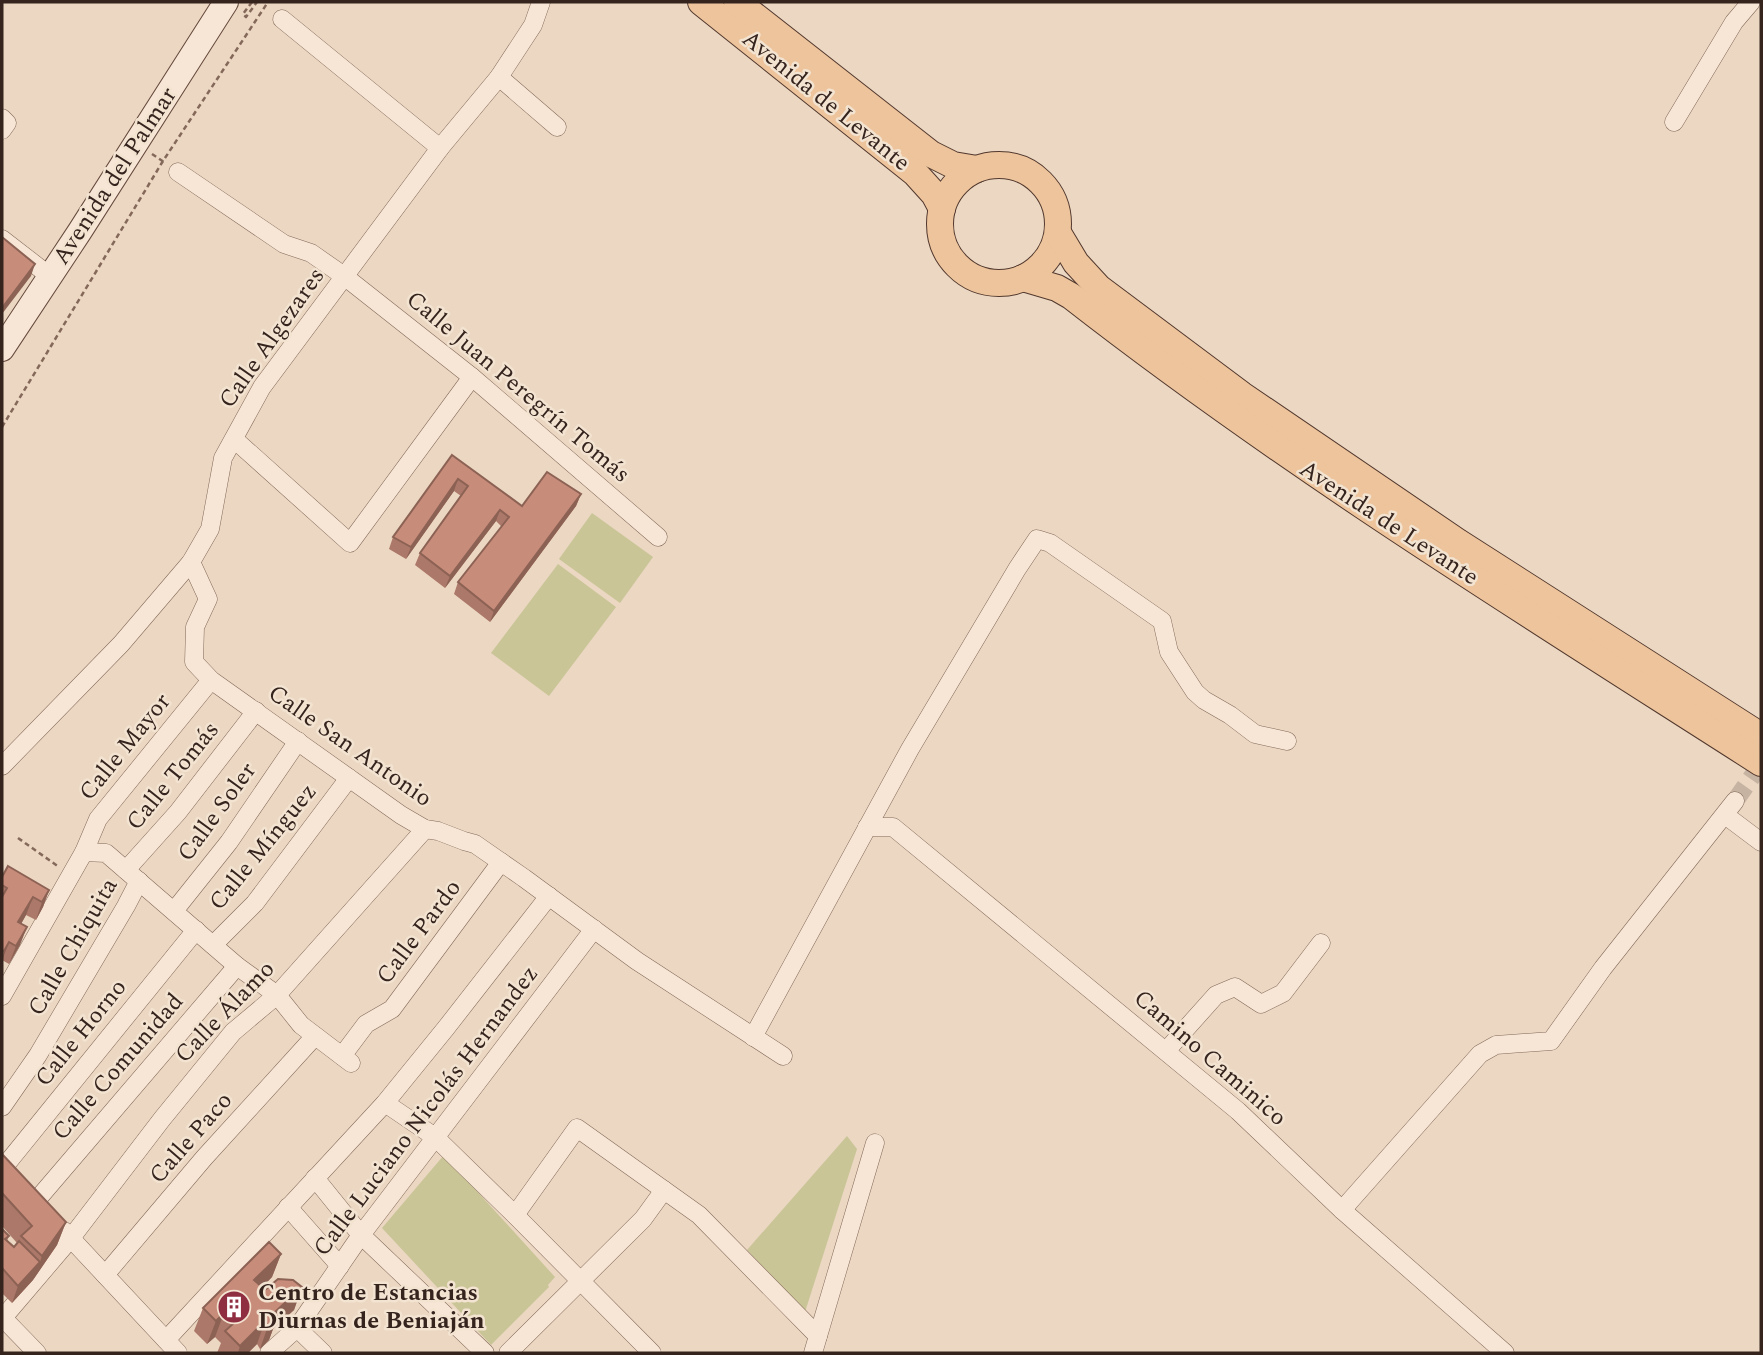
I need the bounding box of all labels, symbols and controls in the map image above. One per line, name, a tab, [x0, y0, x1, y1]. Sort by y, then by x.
street label: Avenida de Levante	[734, 22, 918, 180]
street label: Avenida del Palmar	[44, 80, 186, 272]
street label: Calle Algezares	[210, 260, 334, 416]
street label: Calle Juan Peregrín Tomás	[398, 282, 638, 492]
street label: Avenida de Levante	[1292, 451, 1486, 595]
street label: Calle San Antonio	[260, 676, 440, 816]
street label: Calle Mayor	[70, 685, 180, 809]
street label: Calle Tomás	[118, 714, 228, 838]
street label: Calle Soler	[169, 755, 265, 869]
street label: Calle Mínguez	[200, 775, 326, 919]
street label: Calle Chiquita	[19, 871, 127, 1023]
street label: Calle Pardo	[368, 872, 470, 992]
street label: Calle Álamo	[167, 952, 283, 1072]
street label: Calle Luciano Nicolás Hernandez	[304, 958, 548, 1264]
street label: Calle Horno	[26, 971, 136, 1095]
street label: Camino Caminico	[1125, 981, 1295, 1135]
street label: Calle Comunidad	[44, 985, 192, 1149]
street label: Calle Paco	[141, 1084, 241, 1192]
place label: Centro de Estancias Diurnas de Beniaján	[258, 1275, 485, 1339]
building icon: Centro de Estancias Diurnas de Beniaján	[215, 1288, 253, 1326]

